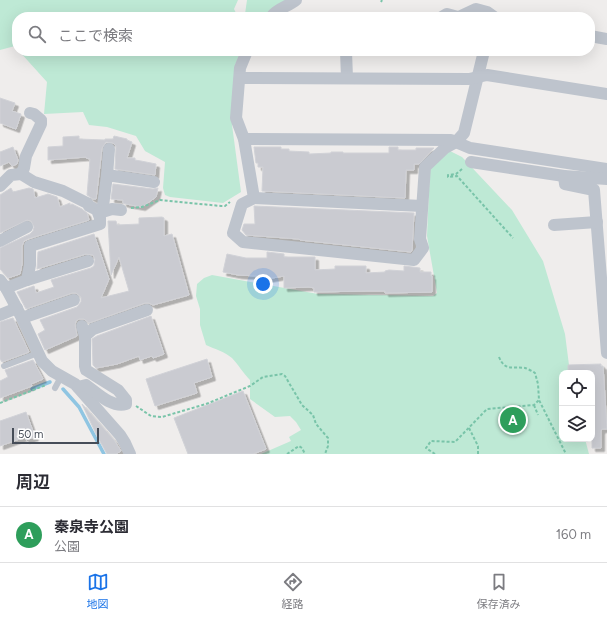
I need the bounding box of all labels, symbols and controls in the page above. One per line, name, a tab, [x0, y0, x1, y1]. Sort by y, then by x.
search box	[12, 12, 595, 56]
icon: search	[26, 23, 48, 45]
text: ここで検索	[58, 27, 133, 45]
your location	[253, 274, 273, 294]
map controls	[559, 370, 595, 442]
button: locate	[559, 370, 595, 406]
pin: A	[500, 405, 526, 435]
button: layers	[559, 406, 595, 442]
scale bar	[12, 426, 99, 445]
text: 50 m	[18, 428, 43, 441]
text: 周辺	[16, 472, 50, 492]
text: 秦泉寺公園	[54, 518, 129, 536]
text: A	[24, 527, 34, 542]
text: 160 m	[556, 527, 591, 542]
text: 公園	[54, 539, 80, 554]
tab: 地図	[87, 571, 109, 611]
tab: 経路	[282, 571, 304, 611]
tab: 保存済み	[477, 571, 521, 611]

